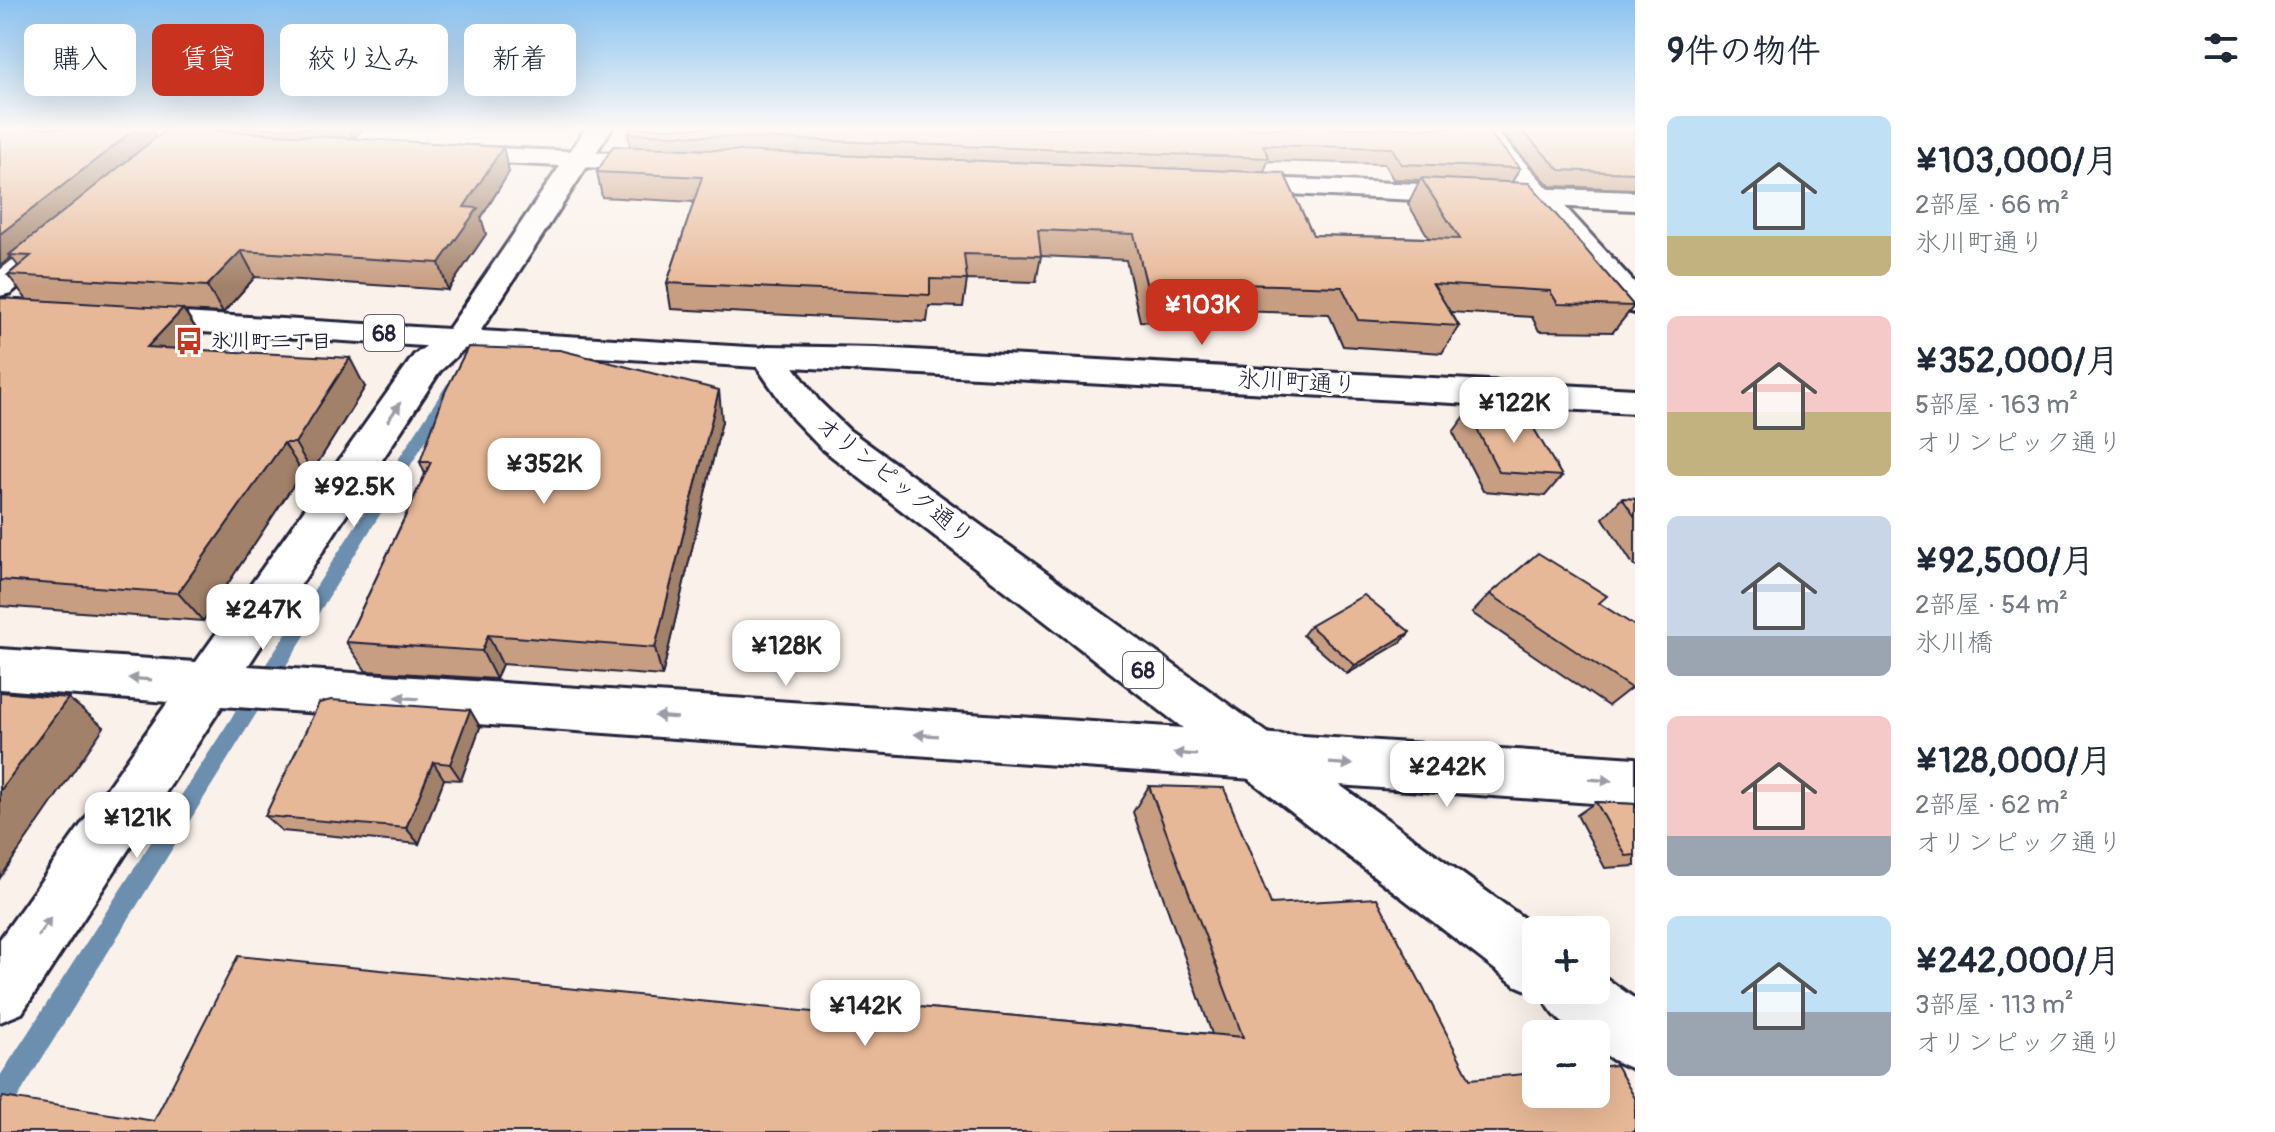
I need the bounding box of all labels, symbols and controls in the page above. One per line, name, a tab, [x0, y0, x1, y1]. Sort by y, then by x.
chip: 購入	[24, 24, 136, 96]
chip: 賃貸	[152, 24, 264, 96]
chip: 絞り込み	[280, 24, 448, 96]
chip: 新着	[464, 24, 576, 96]
icon: filters	[2199, 26, 2243, 70]
text: 9件の物件	[1667, 30, 1821, 73]
text: ¥103,000/月	[1915, 140, 2119, 183]
icon: home	[1731, 148, 1827, 244]
text: 2部屋 · 66 m²	[1915, 189, 2069, 221]
text: 氷川町通り	[1915, 227, 2045, 259]
pin: ¥103K	[1146, 279, 1258, 347]
text: ¥103K	[1164, 289, 1240, 321]
road number: 68	[364, 315, 404, 351]
bus stop icon: 氷川町二丁目	[174, 326, 204, 356]
place label: 氷川町二丁目	[211, 329, 331, 354]
text: ¥352,000/月	[1915, 340, 2120, 383]
icon: home	[1731, 348, 1827, 444]
street label: 氷川町通り	[1236, 365, 1358, 400]
pin: ¥122K	[1458, 377, 1570, 445]
text: ¥122K	[1478, 387, 1550, 419]
text: 5部屋 · 163 m²	[1915, 389, 2078, 421]
one-way arrow	[386, 401, 401, 422]
street label: オリンピック通り	[810, 410, 979, 551]
text: オリンピック通り	[1915, 427, 2123, 459]
pin: ¥352K	[488, 438, 600, 506]
text: ¥352K	[506, 448, 582, 480]
pin: ¥92.5K	[289, 461, 419, 529]
text: ¥92.5K	[313, 471, 395, 503]
text: ¥92,500/月	[1915, 540, 2095, 583]
icon: home	[1731, 548, 1827, 644]
pin: ¥247K	[207, 584, 319, 652]
text: 2部屋 · 54 m²	[1915, 589, 2068, 621]
text: ¥247K	[224, 594, 302, 626]
pin: ¥128K	[730, 620, 842, 688]
text: 氷川橋	[1915, 627, 1993, 659]
text: ¥128K	[750, 630, 822, 662]
road number: 68	[1123, 652, 1163, 688]
one-way arrow	[127, 672, 152, 685]
one-way arrow	[394, 691, 419, 704]
one-way arrow	[653, 710, 678, 723]
one-way arrow	[913, 728, 938, 741]
text: ¥128,000/月	[1915, 740, 2113, 783]
pin: ¥242K	[1391, 741, 1503, 809]
one-way arrow	[1172, 747, 1197, 760]
icon: home	[1731, 748, 1827, 844]
text: ¥242K	[1408, 751, 1486, 783]
one-way arrow	[1329, 758, 1354, 771]
one-way arrow	[1588, 774, 1613, 787]
text: 2部屋 · 62 m²	[1915, 789, 2069, 821]
pin: ¥121K	[81, 792, 193, 860]
text: ¥121K	[103, 802, 171, 834]
text: オリンピック通り	[1915, 827, 2123, 859]
one-way arrow	[36, 916, 51, 938]
map controls	[1522, 916, 1610, 1108]
button: +	[1522, 916, 1610, 1004]
text: ¥242,000/月	[1915, 940, 2121, 983]
icon: home	[1731, 948, 1827, 1044]
pin: ¥142K	[809, 980, 921, 1048]
text: 3部屋 · 113 m²	[1915, 989, 2074, 1021]
text: ¥142K	[828, 990, 902, 1022]
button: −	[1522, 1020, 1610, 1108]
text: オリンピック通り	[1915, 1027, 2123, 1059]

